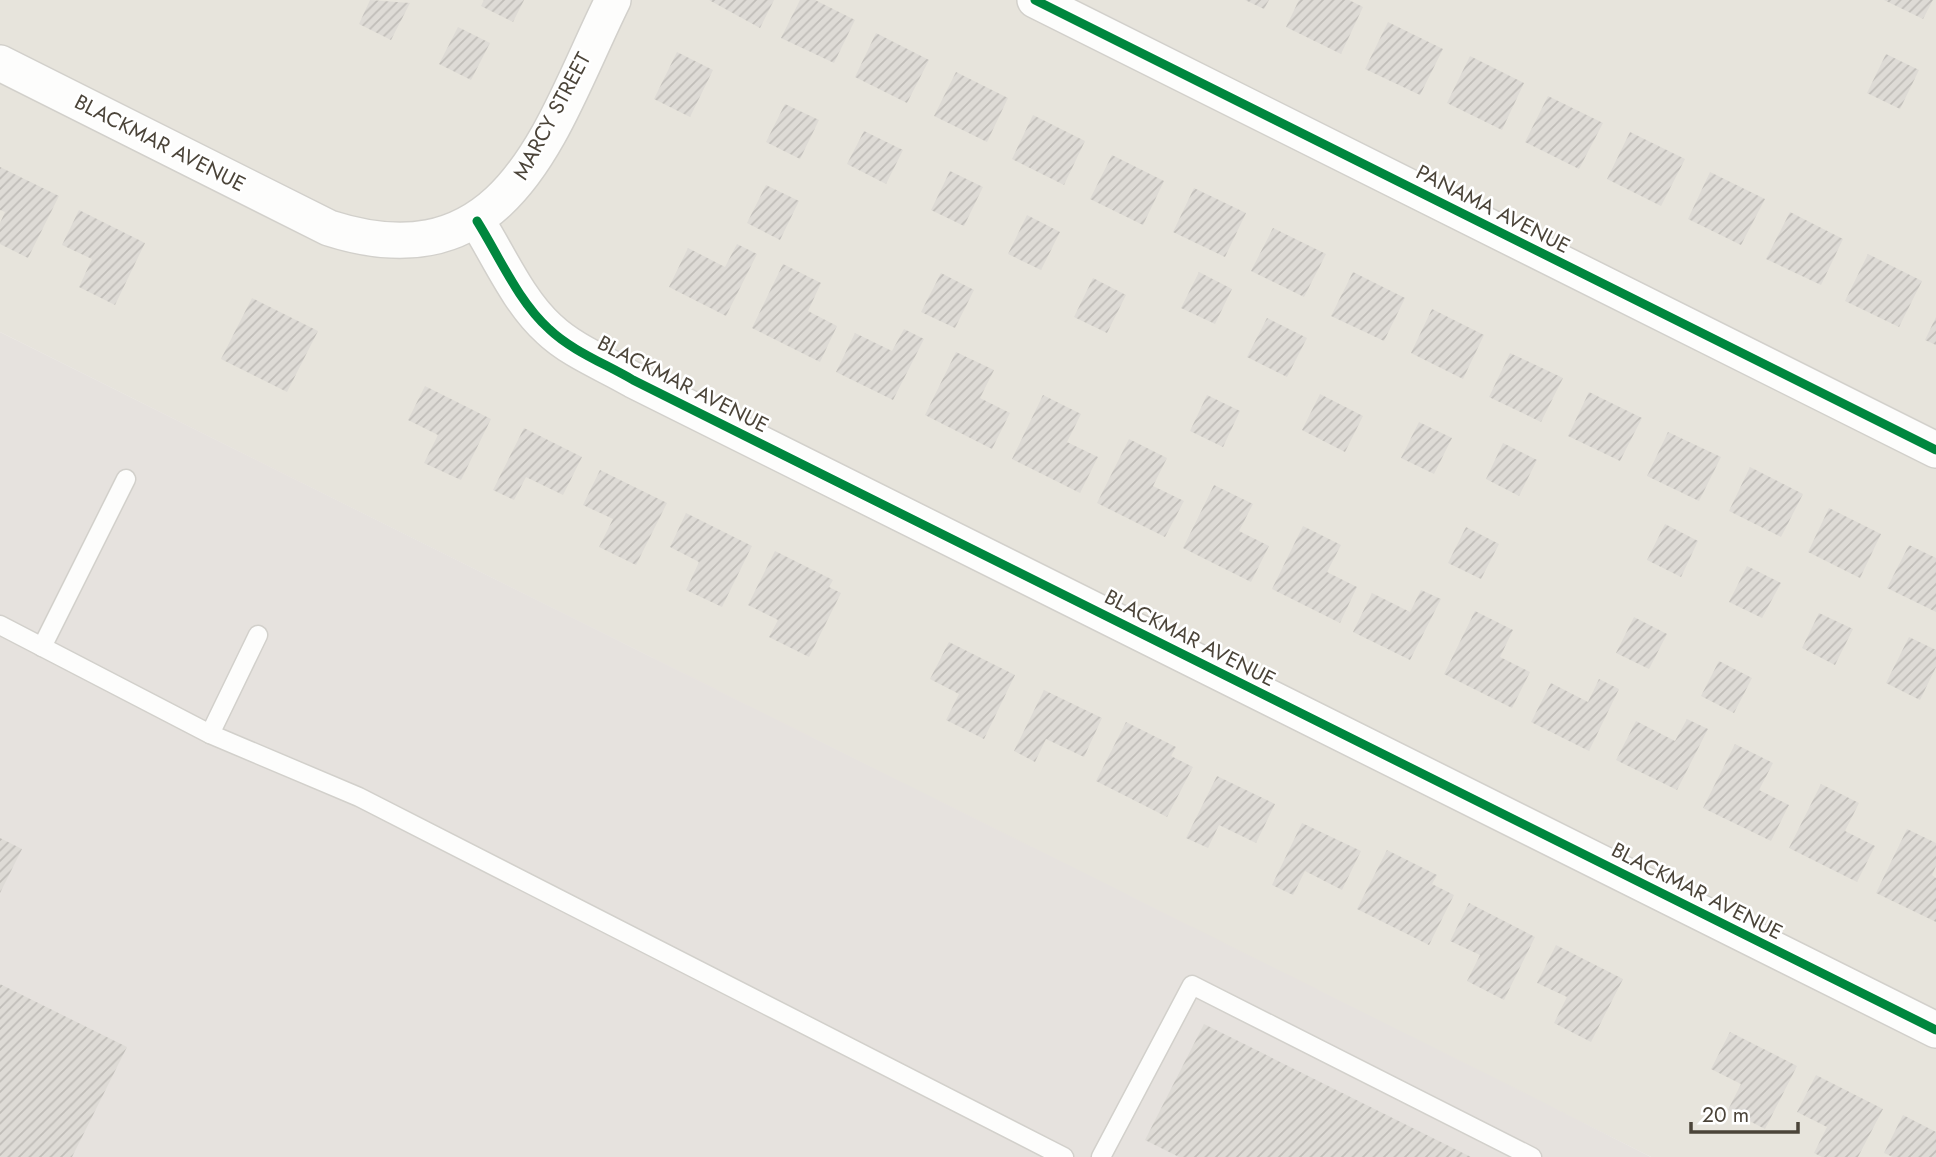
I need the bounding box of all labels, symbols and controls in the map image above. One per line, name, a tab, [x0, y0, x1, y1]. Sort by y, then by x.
street label: MARCY STREET	[506, 47, 598, 185]
street label: BLACKMAR AVENUE	[69, 87, 251, 199]
street label: PANAMA AVENUE	[1411, 157, 1575, 261]
street label: BLACKMAR AVENUE	[592, 328, 774, 440]
street label: BLACKMAR AVENUE	[1099, 582, 1281, 694]
street label: BLACKMAR AVENUE	[1606, 835, 1788, 947]
scale bar	[1691, 1090, 1798, 1134]
text: 20 m	[1702, 1100, 1749, 1130]

